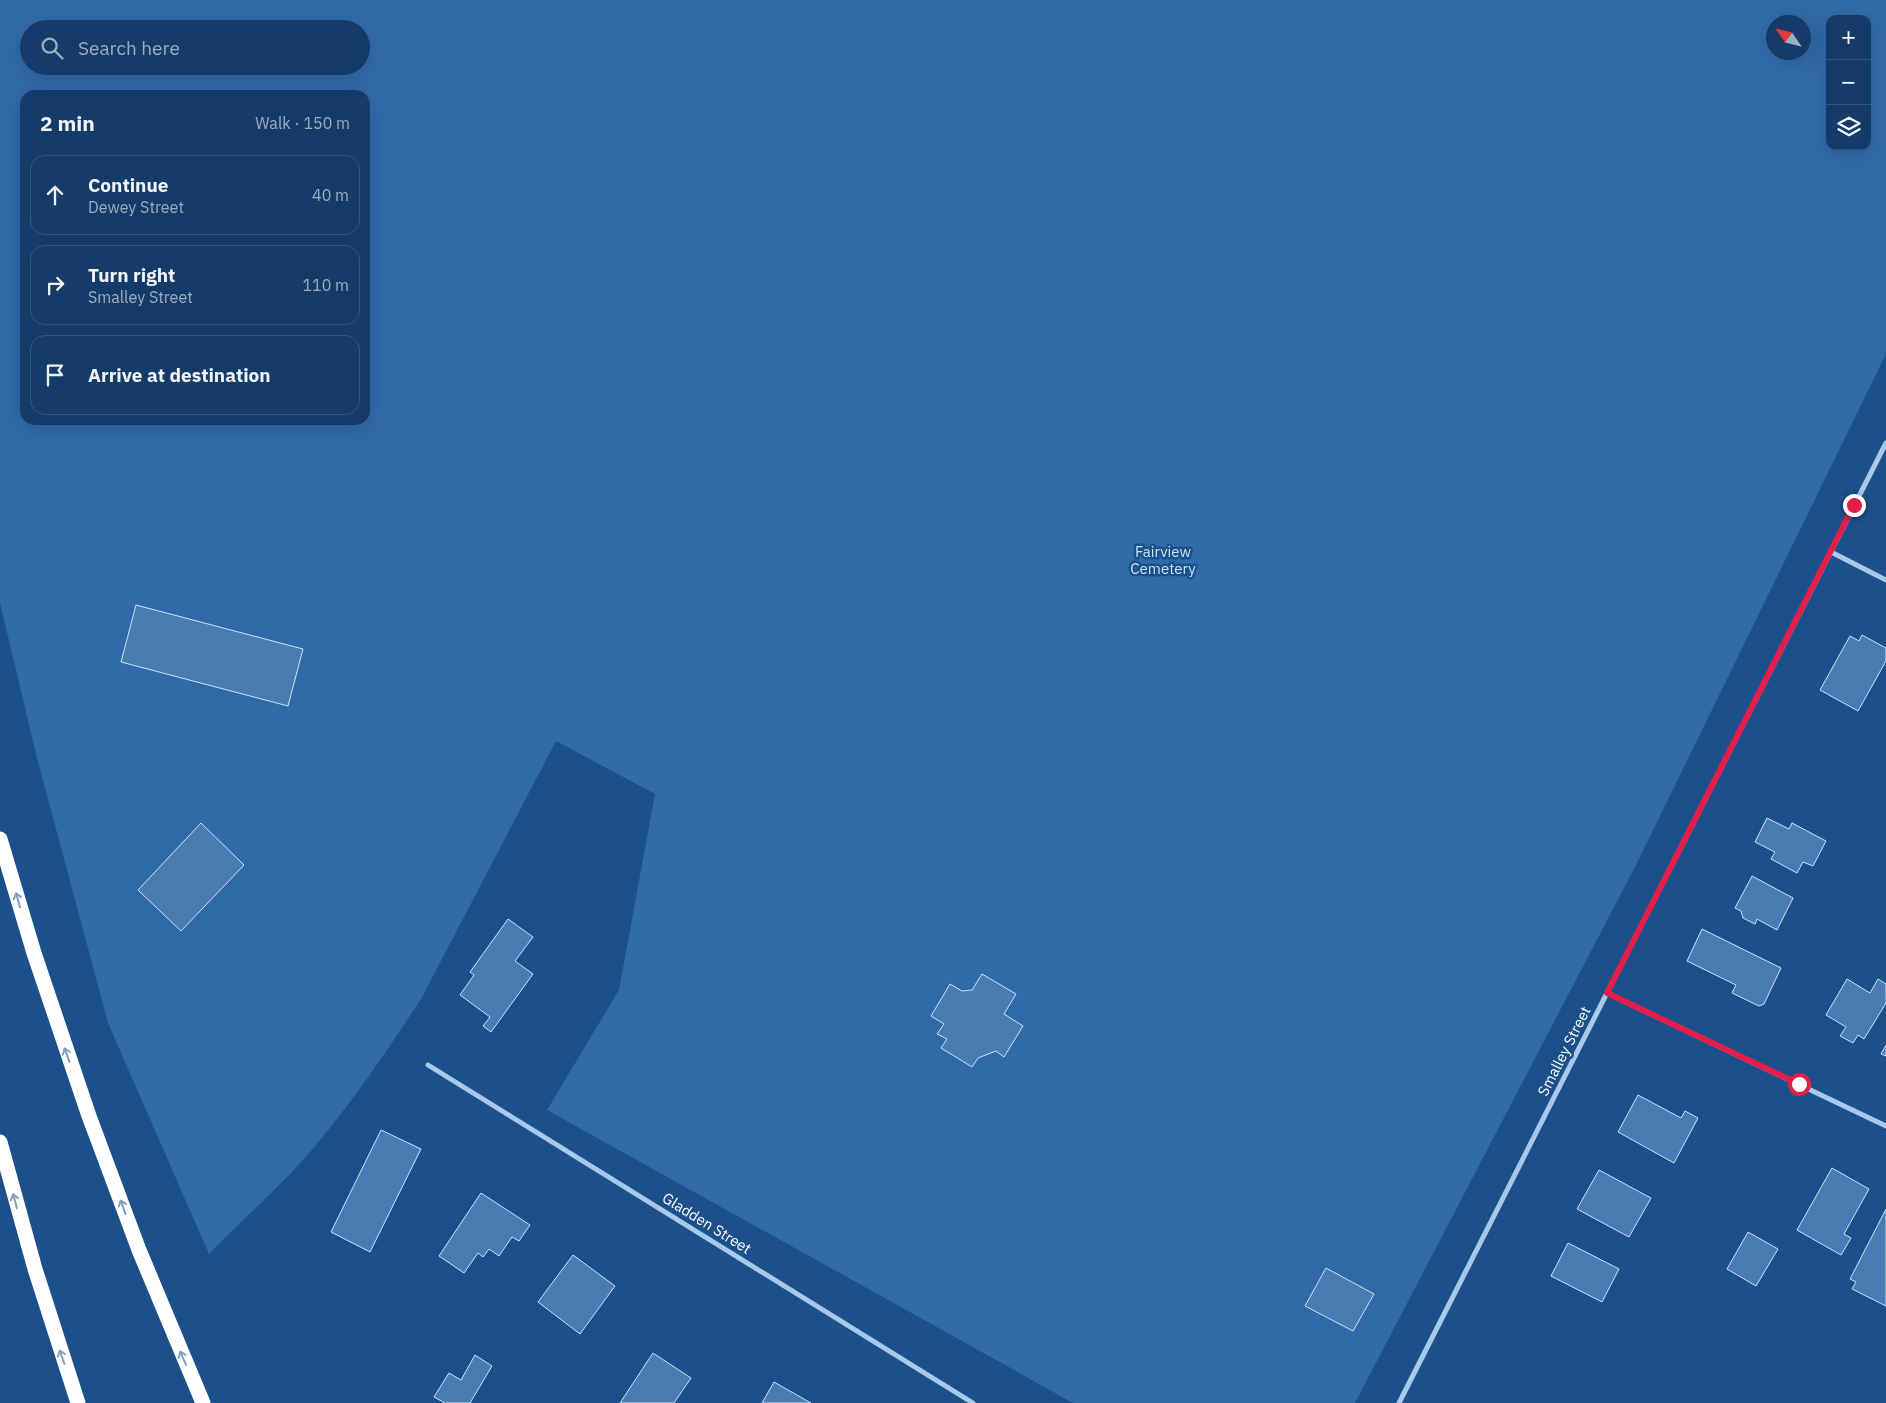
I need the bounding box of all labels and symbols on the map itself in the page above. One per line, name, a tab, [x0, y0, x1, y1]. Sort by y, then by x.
north arrow	[1766, 15, 1811, 60]
route end	[1843, 494, 1866, 517]
park label: Fairview Cemetery	[1130, 542, 1196, 578]
one-way arrow	[13, 892, 23, 908]
street label: Smalley Street	[1533, 1003, 1595, 1099]
one-way arrow	[62, 1047, 71, 1063]
route start	[1788, 1073, 1811, 1096]
street label: Gladden Street	[659, 1188, 755, 1258]
one-way arrow	[10, 1194, 19, 1210]
one-way arrow	[118, 1200, 127, 1216]
one-way arrow	[57, 1349, 66, 1365]
one-way arrow	[178, 1351, 188, 1366]

